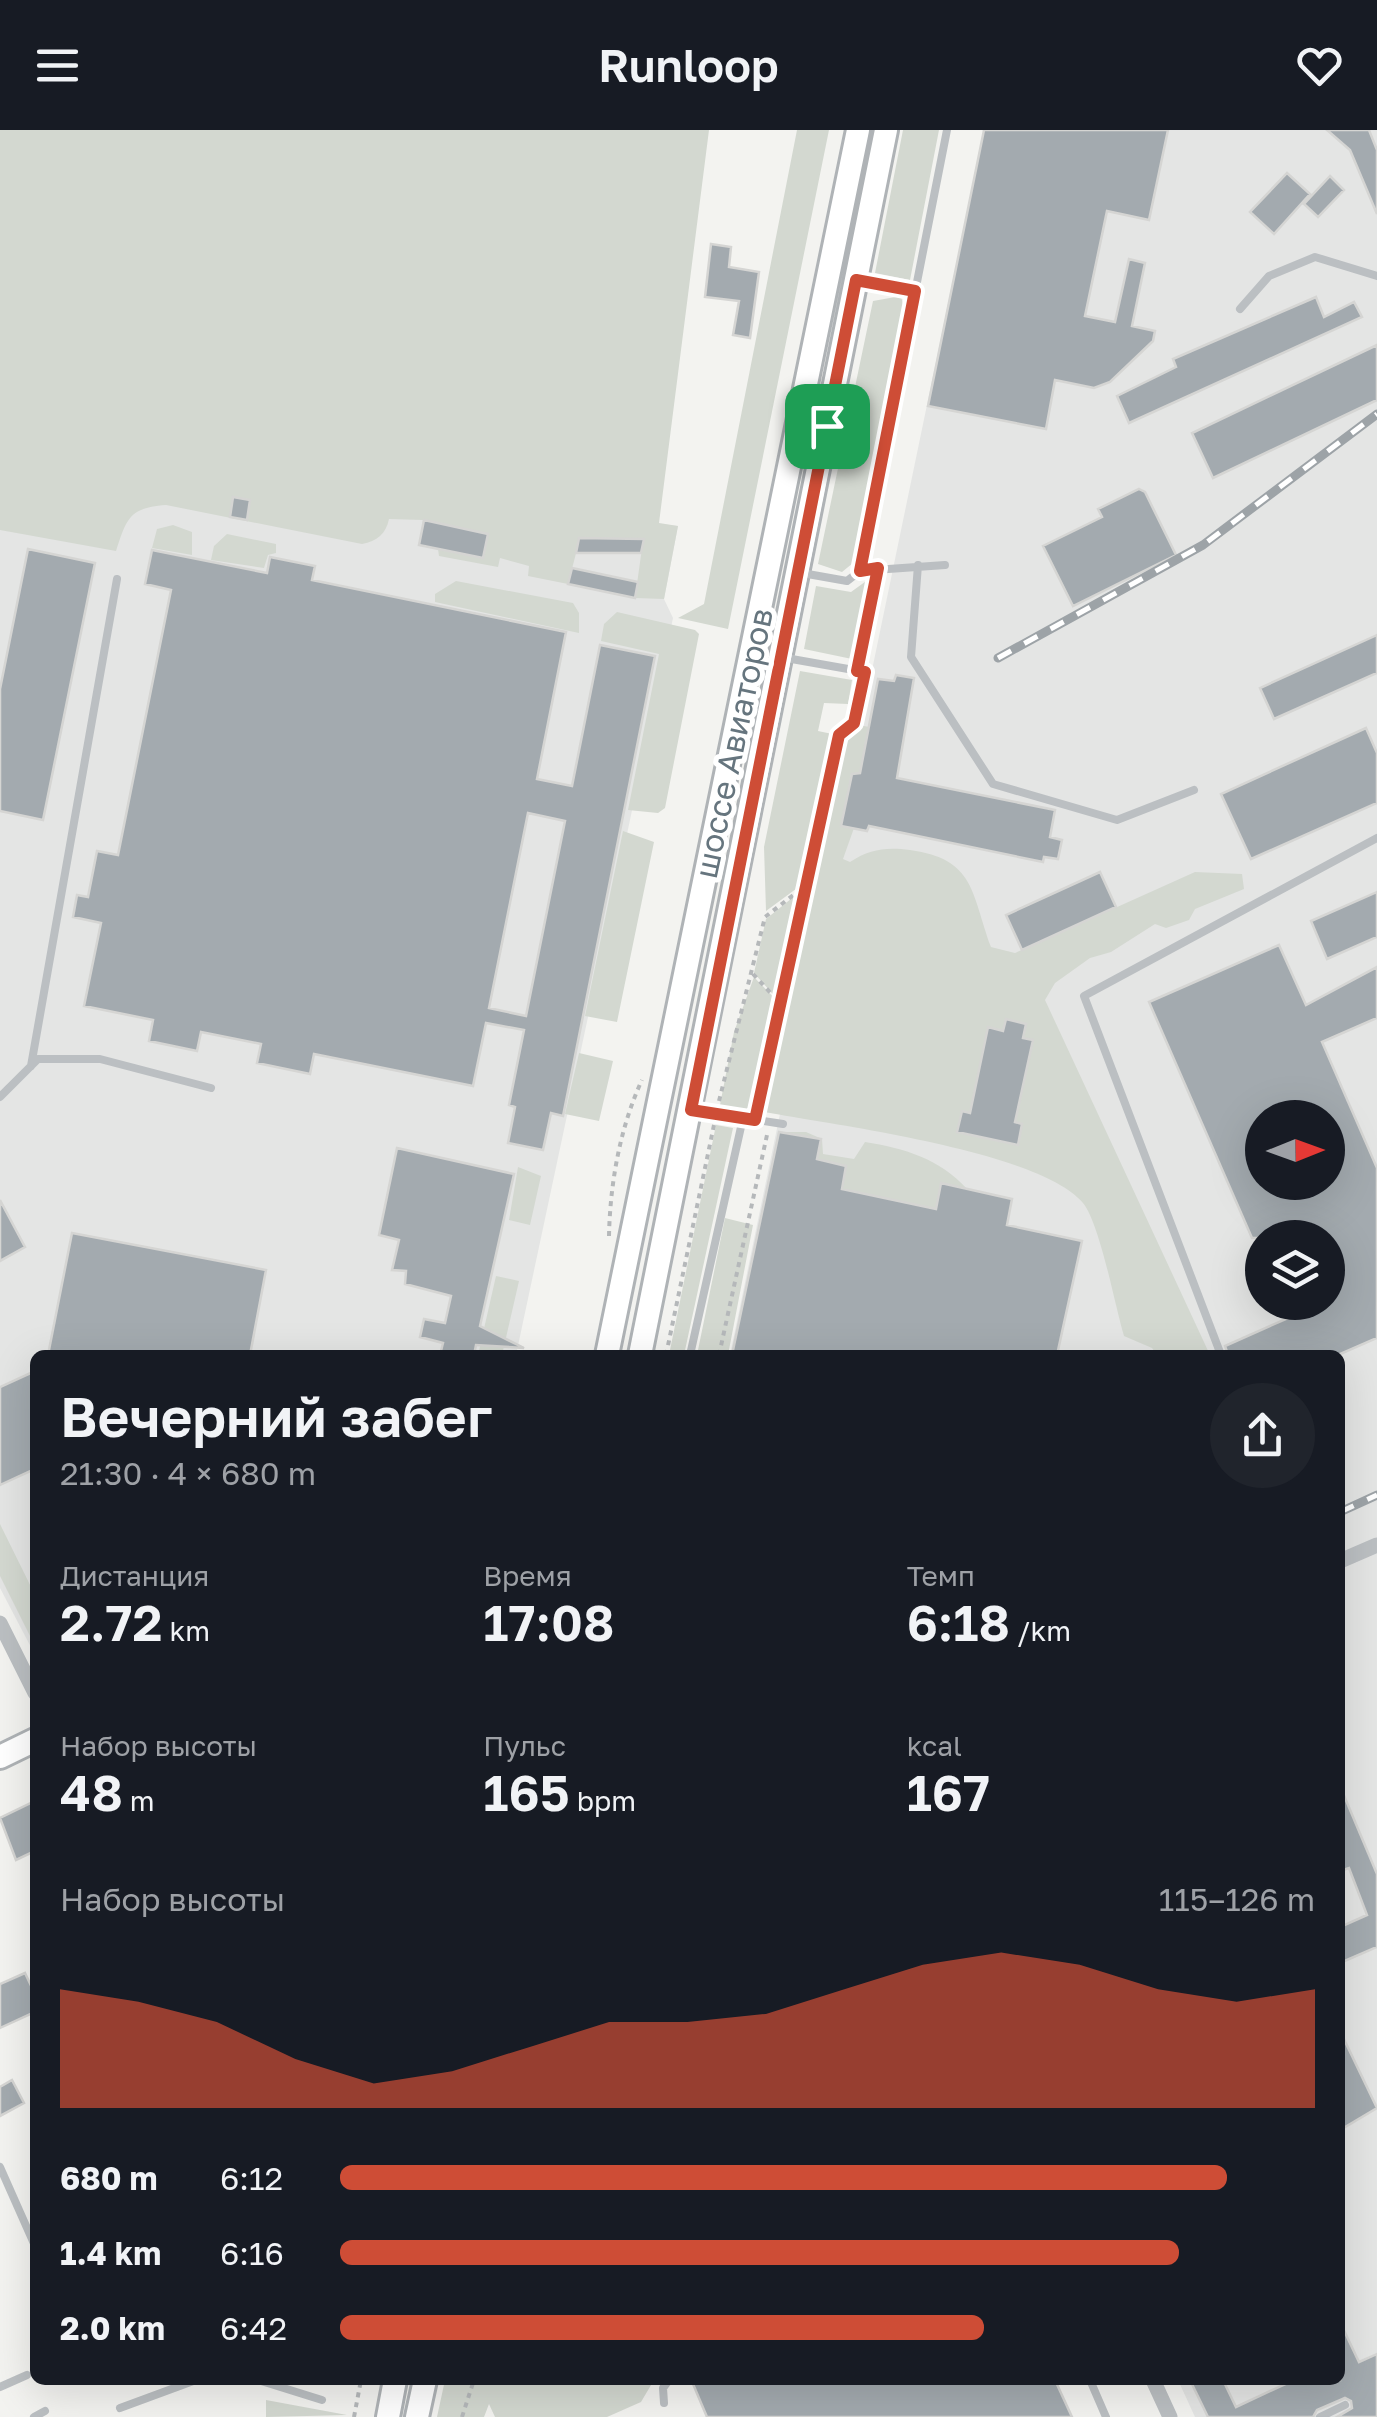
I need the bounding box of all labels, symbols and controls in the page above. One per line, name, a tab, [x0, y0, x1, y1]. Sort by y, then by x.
icon: menu	[30, 38, 85, 93]
text: Runloop	[598, 38, 779, 92]
icon: heart	[1292, 38, 1347, 93]
pin	[785, 384, 870, 469]
icon: arrive	[800, 399, 855, 454]
street label: шоссе Авиаторов	[686, 605, 780, 881]
north arrow	[1245, 1100, 1345, 1200]
map controls	[1245, 1100, 1345, 1320]
button: layers	[1245, 1220, 1345, 1320]
text: Вечерний забег	[60, 1383, 493, 1449]
button: share	[1210, 1383, 1315, 1488]
text: 21:30 · 4 × 680 m	[60, 1454, 316, 1492]
text: Дистанция	[60, 1559, 209, 1592]
text: Время	[483, 1559, 572, 1592]
text: Темп	[907, 1559, 975, 1592]
text: 2.72	[60, 1592, 162, 1652]
text: 17:08	[483, 1592, 614, 1652]
text: 6:18	[907, 1592, 1010, 1652]
text: km	[162, 1614, 210, 1647]
text: /km	[1010, 1614, 1071, 1647]
text: Набор высоты	[60, 1729, 257, 1762]
text: Пульс	[483, 1729, 566, 1762]
text: kcal	[907, 1729, 962, 1762]
text: 48	[60, 1762, 123, 1822]
text: 165	[483, 1762, 570, 1822]
text: 167	[907, 1762, 990, 1822]
text: m	[123, 1784, 155, 1817]
text: bpm	[570, 1784, 636, 1817]
text: Набор высоты	[60, 1880, 285, 1918]
text: 115–126 m	[1159, 1880, 1315, 1918]
text: 680 m	[60, 2159, 158, 2197]
text: 6:12	[220, 2159, 283, 2197]
text: 1.4 km	[60, 2234, 161, 2272]
text: 6:16	[220, 2234, 284, 2272]
text: 2.0 km	[60, 2309, 165, 2347]
text: 6:42	[220, 2309, 287, 2347]

